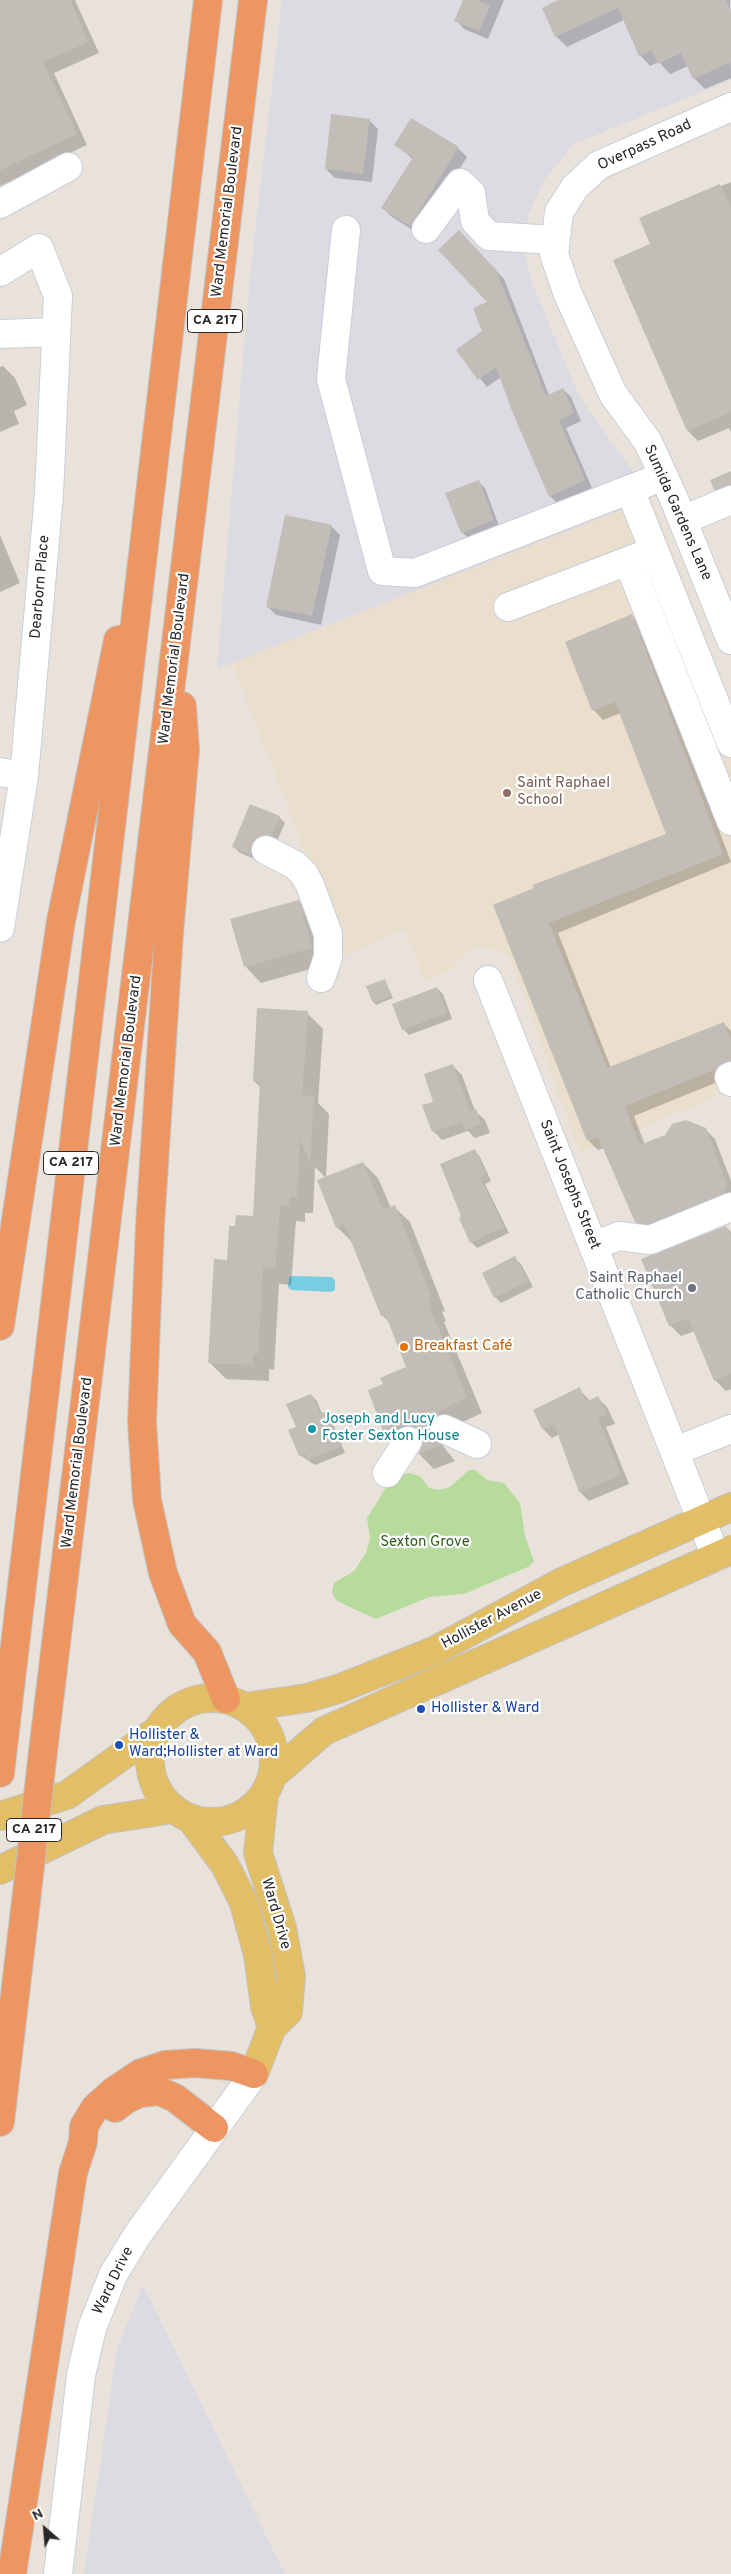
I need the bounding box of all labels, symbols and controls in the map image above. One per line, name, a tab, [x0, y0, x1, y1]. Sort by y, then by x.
street label: Overpass Road	[595, 116, 695, 176]
street label: Ward Memorial Boulevard	[209, 126, 247, 298]
road number: CA 217	[188, 310, 242, 332]
street label: Sumida Gardens Lane	[639, 442, 715, 584]
street label: Dearborn Place	[28, 535, 54, 639]
street label: Ward Memorial Boulevard	[156, 573, 194, 745]
place label: Saint Raphael School	[517, 775, 610, 810]
marker: Saint Raphael School	[501, 787, 513, 799]
street label: Ward Memorial Boulevard	[108, 975, 146, 1147]
street label: Saint Josephs Street	[535, 1117, 603, 1253]
road number: CA 217	[44, 1152, 98, 1174]
place label: Saint Raphael Catholic Church	[575, 1270, 682, 1305]
marker: Saint Raphael Catholic Church	[686, 1282, 698, 1294]
place label: Breakfast Café	[414, 1338, 512, 1356]
marker: Breakfast Café	[398, 1341, 410, 1353]
street label: Ward Memorial Boulevard	[59, 1377, 97, 1549]
place label: Joseph and Lucy Foster Sexton House	[322, 1411, 459, 1446]
marker: Joseph and Lucy Foster Sexton House	[306, 1423, 318, 1435]
park label: Sexton Grove	[380, 1534, 470, 1552]
street label: Hollister Avenue	[439, 1586, 545, 1654]
place label: Hollister & Ward	[431, 1700, 539, 1718]
marker: Hollister & Ward	[415, 1703, 427, 1715]
place label: Hollister & Ward;Hollister at Ward	[129, 1727, 278, 1762]
marker: Hollister & Ward;Hollister at Ward	[113, 1739, 125, 1751]
road number: CA 217	[6, 1818, 62, 1842]
street label: Ward Drive	[256, 1876, 294, 1952]
street label: Ward Drive	[90, 2244, 138, 2318]
north arrow	[20, 2504, 70, 2554]
text: N	[30, 2505, 46, 2525]

